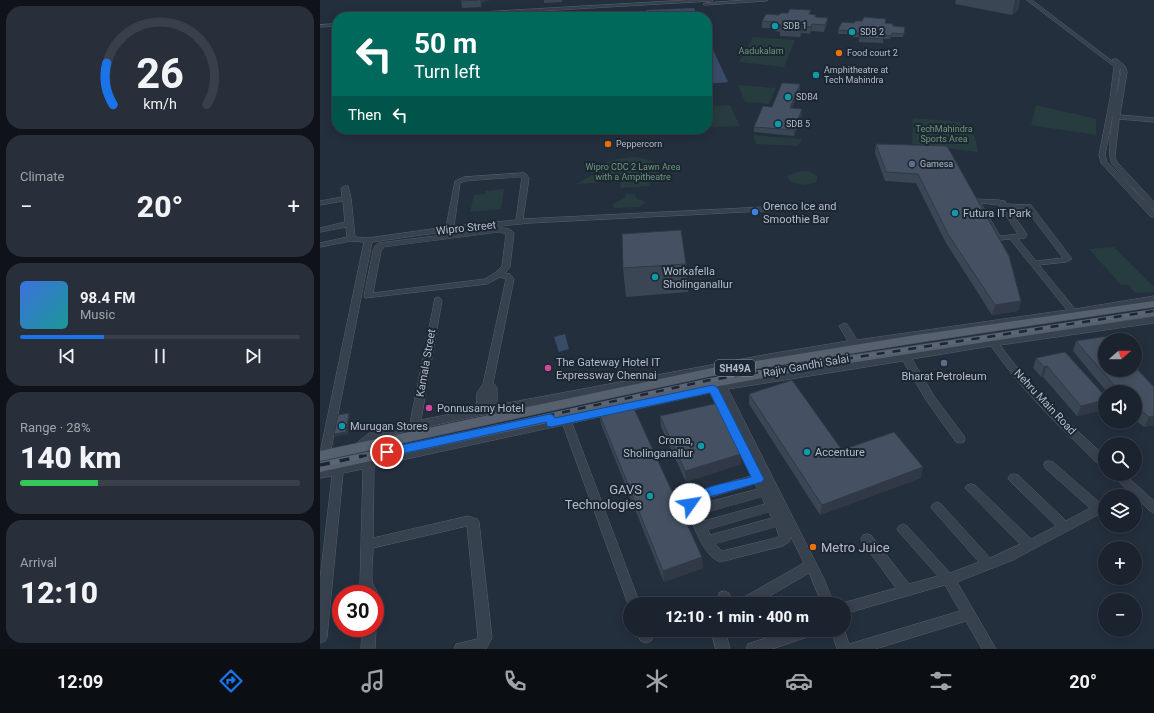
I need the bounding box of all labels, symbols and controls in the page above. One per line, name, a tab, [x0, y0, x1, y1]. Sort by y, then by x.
marker: SDB 1	[770, 21, 780, 31]
place label: SDB 1	[783, 21, 807, 31]
text: 50 m	[414, 27, 477, 60]
marker: SDB 2	[847, 27, 857, 37]
place label: SDB 2	[860, 27, 884, 37]
icon: left	[348, 28, 400, 80]
park label: Aadukalam	[738, 46, 784, 56]
marker: Food court 2	[834, 48, 844, 58]
place label: Food court 2	[847, 48, 898, 58]
text: 26	[136, 49, 184, 98]
text: Turn left	[414, 61, 480, 82]
place label: Amphitheatre at Tech Mahindra	[824, 65, 888, 85]
marker: Amphitheatre at Tech Mahindra	[811, 70, 821, 80]
marker: SDB4	[783, 92, 793, 102]
place label: SDB4	[796, 92, 818, 102]
text: km/h	[143, 96, 177, 112]
icon: left	[389, 104, 411, 126]
text: Then	[348, 106, 381, 124]
marker: SDB 5	[773, 119, 783, 129]
place label: SDB 5	[786, 119, 810, 129]
park label: TechMahindra Sports Area	[915, 124, 973, 144]
marker: Peppercorn	[603, 139, 613, 149]
place label: Peppercorn	[616, 139, 662, 149]
marker: Gamesa	[907, 159, 917, 169]
place label: Gamesa	[920, 159, 953, 169]
park label: Wipro CDC 2 Lawn Area with a Ampitheatre	[586, 162, 681, 182]
text: Climate	[20, 169, 64, 184]
text: 20°	[137, 189, 183, 224]
text: −	[20, 194, 33, 219]
text: +	[288, 194, 300, 219]
place label: Orenco Ice and Smoothie Bar	[763, 200, 836, 226]
marker: Orenco Ice and Smoothie Bar	[750, 207, 760, 217]
place label: Futura IT Park	[963, 207, 1031, 220]
marker: Futura IT Park	[950, 208, 960, 218]
street label: Wipro Street	[435, 218, 497, 238]
place label: Workafella Sholinganallur	[663, 265, 733, 291]
marker: Workafella Sholinganallur	[650, 272, 660, 282]
text: 98.4 FM	[80, 289, 135, 307]
text: Music	[80, 307, 115, 322]
street label: Kamala Street	[414, 328, 438, 398]
north arrow	[1098, 333, 1142, 377]
map controls	[1098, 333, 1142, 637]
icon: previous	[56, 345, 78, 367]
icon: pause	[149, 345, 171, 367]
icon: next	[242, 345, 264, 367]
street label: Rajiv Gandhi Salai	[762, 352, 850, 380]
place label: The Gateway Hotel IT Expressway Chennai	[556, 356, 661, 382]
marker: Bharat Petroleum	[939, 358, 949, 368]
road number: SH49A	[715, 360, 755, 376]
marker: The Gateway Hotel IT Expressway Chennai	[543, 363, 553, 373]
street label: Nehru Main Road	[1011, 367, 1079, 437]
place label: Bharat Petroleum	[901, 370, 987, 383]
button: sound	[1098, 385, 1142, 429]
place label: Ponnusamy Hotel	[437, 402, 524, 415]
marker: Ponnusamy Hotel	[424, 403, 434, 413]
text: Range · 28%	[20, 420, 90, 435]
place label: Murugan Stores	[350, 420, 428, 433]
marker: Murugan Stores	[337, 421, 347, 431]
place label: Croma, Sholinganallur	[623, 434, 693, 460]
pin	[370, 435, 404, 469]
button: search	[1098, 437, 1142, 481]
text: 140 km	[20, 440, 122, 475]
icon: arrive	[376, 441, 398, 463]
marker: Croma, Sholinganallur	[696, 441, 706, 451]
place label: Accenture	[815, 446, 865, 459]
marker: Accenture	[802, 447, 812, 457]
place label: GAVS Technologies	[565, 482, 642, 512]
position arrow	[669, 483, 711, 525]
button: layers	[1098, 489, 1142, 533]
marker: GAVS Technologies	[645, 491, 655, 501]
place label: Metro Juice	[821, 540, 890, 555]
button: +	[1098, 541, 1142, 585]
marker: Metro Juice	[808, 542, 818, 552]
text: Arrival	[20, 555, 57, 570]
text: 12:10	[20, 575, 98, 610]
speed limit sign: 30	[332, 585, 384, 637]
button: −	[1098, 593, 1142, 637]
text: 12:10 · 1 min · 400 m	[665, 608, 809, 626]
icon: directions	[217, 667, 245, 695]
icon: music	[359, 667, 387, 695]
icon: phone	[501, 667, 529, 695]
icon: climate	[643, 667, 671, 695]
icon: car	[785, 667, 813, 695]
icon: filters	[927, 667, 955, 695]
text: 12:09	[57, 671, 103, 692]
text: 20°	[1069, 671, 1097, 692]

